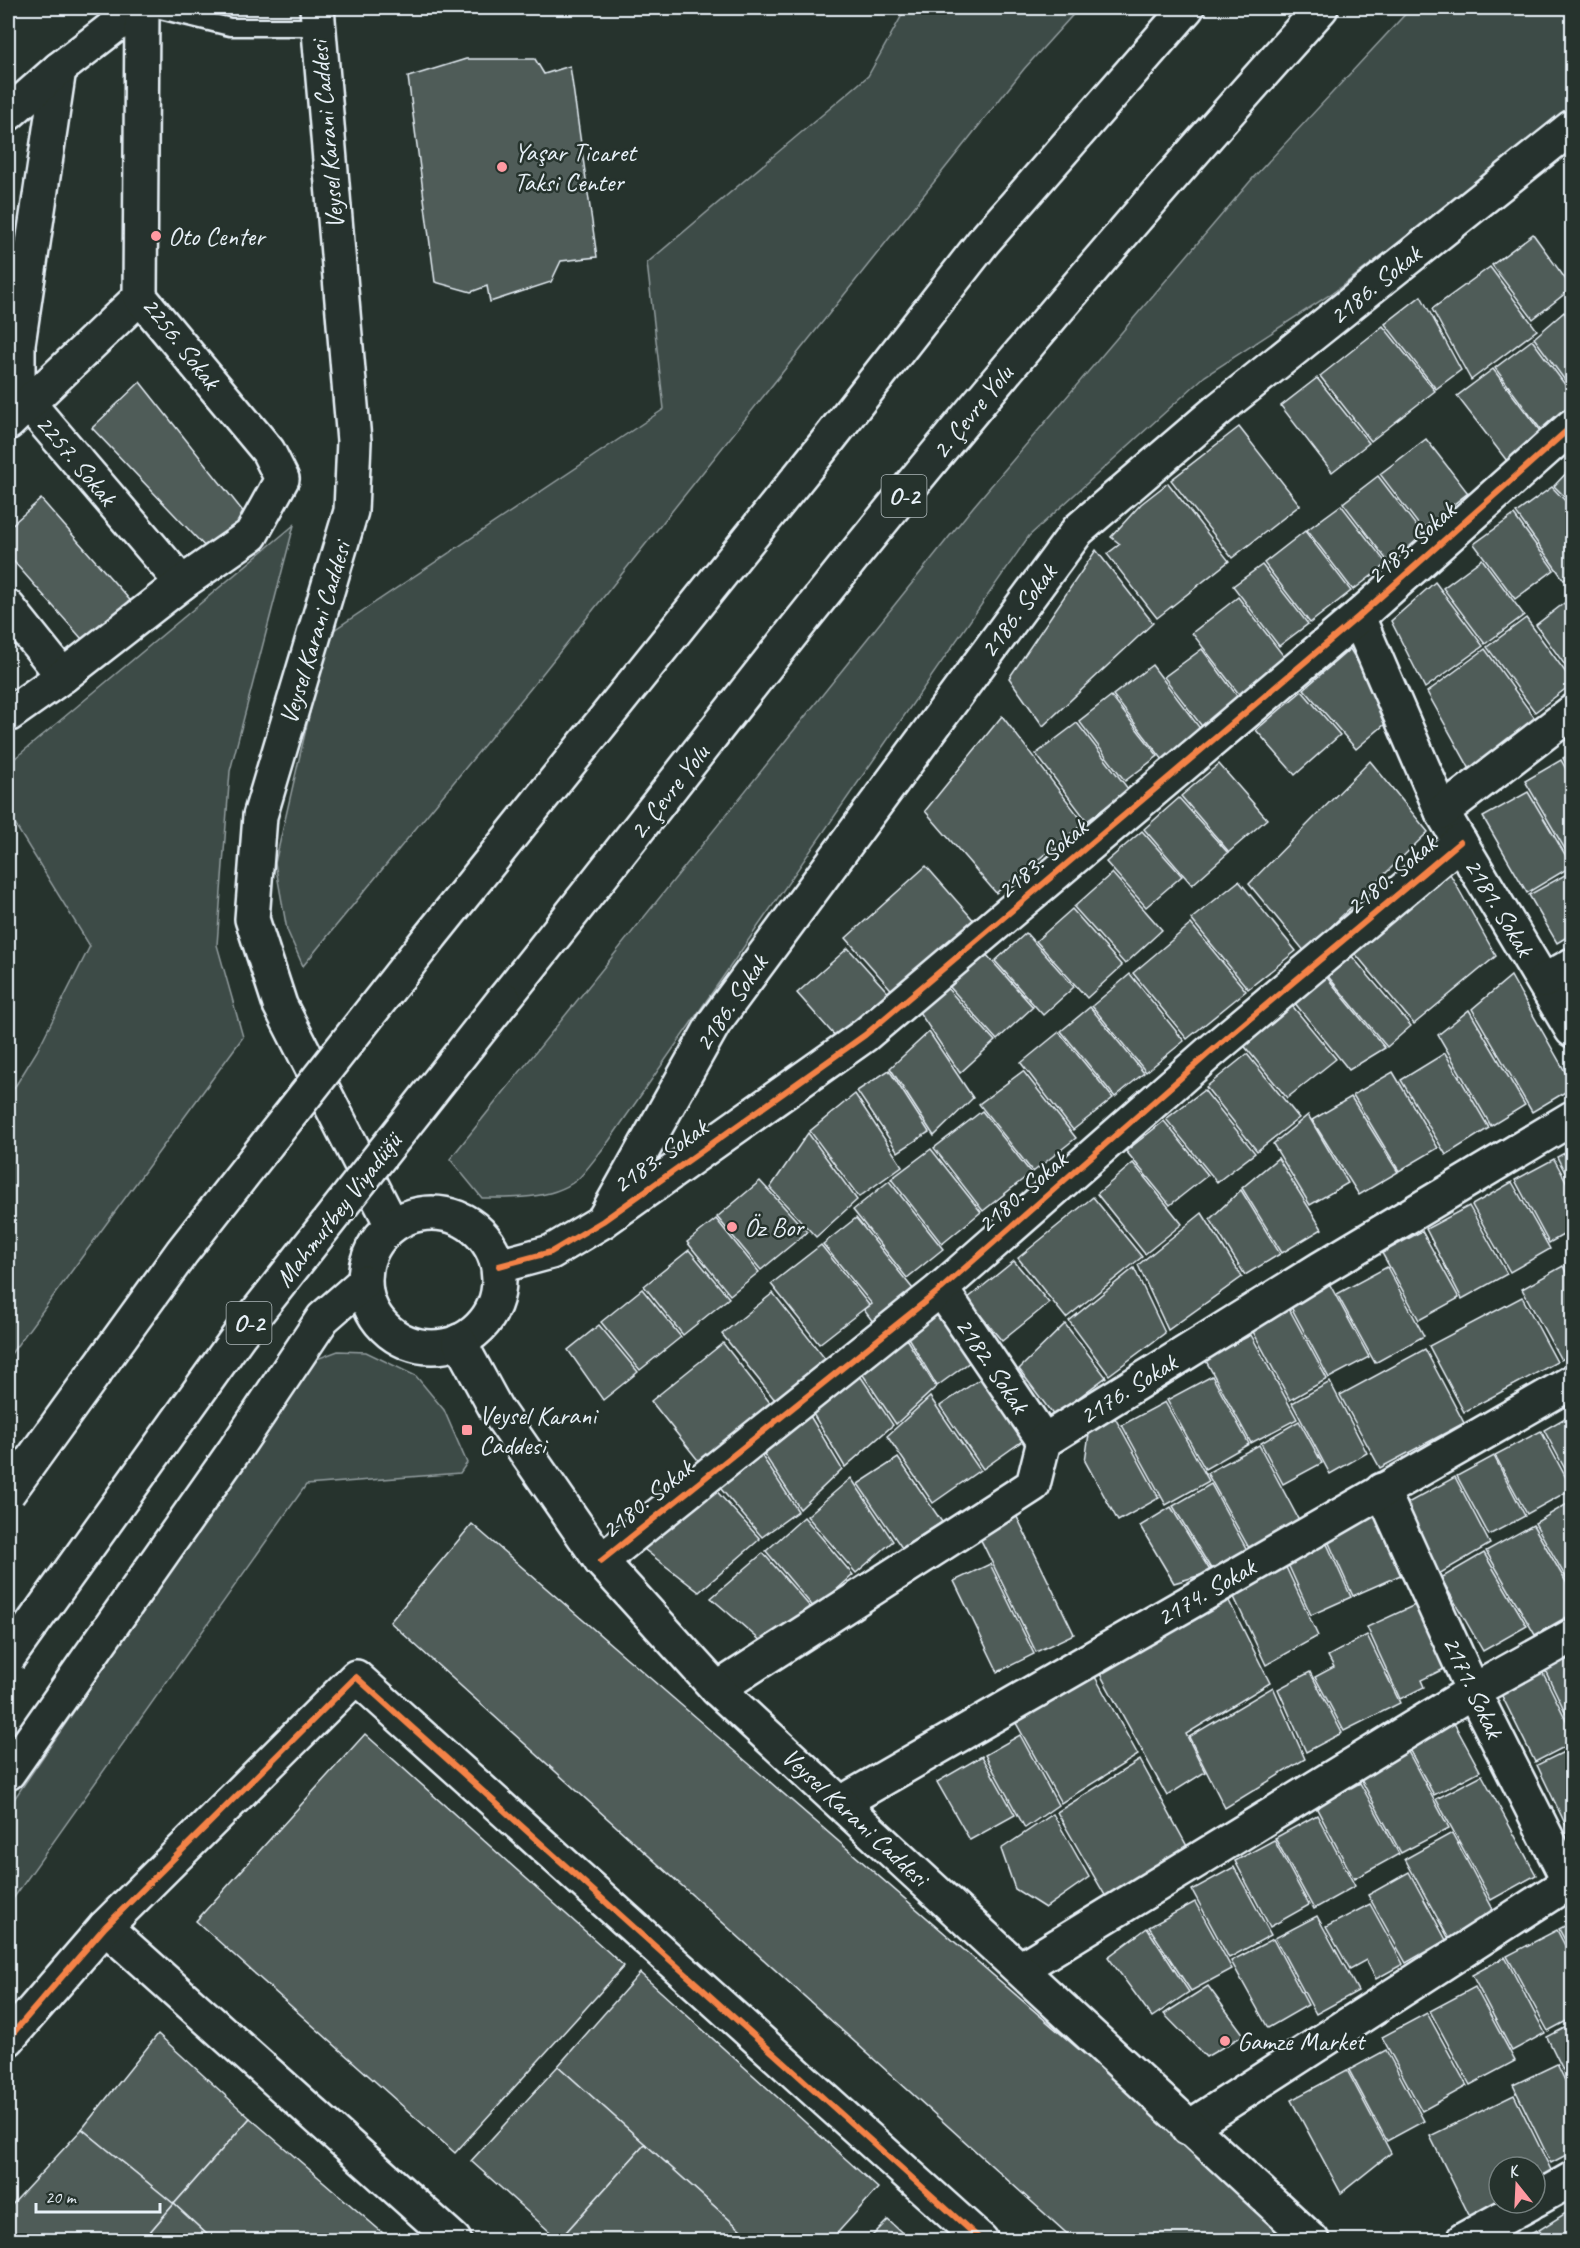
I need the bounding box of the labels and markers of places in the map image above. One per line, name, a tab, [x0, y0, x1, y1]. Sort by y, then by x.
place label: Yaşar Ticaret Taksi Center	[514, 136, 638, 199]
marker: Yaşar Ticaret Taksi Center	[495, 160, 509, 174]
place label: Oto Center	[168, 220, 267, 253]
marker: Oto Center	[149, 229, 163, 243]
place label: Öz Bor	[744, 1211, 805, 1244]
marker: Öz Bor	[725, 1220, 739, 1234]
place label: Veysel Karani Caddesi	[479, 1399, 599, 1462]
marker: Veysel Karani Caddesi	[460, 1423, 474, 1437]
place label: Gamze Market	[1237, 2025, 1366, 2058]
marker: Gamze Market	[1218, 2034, 1232, 2048]

